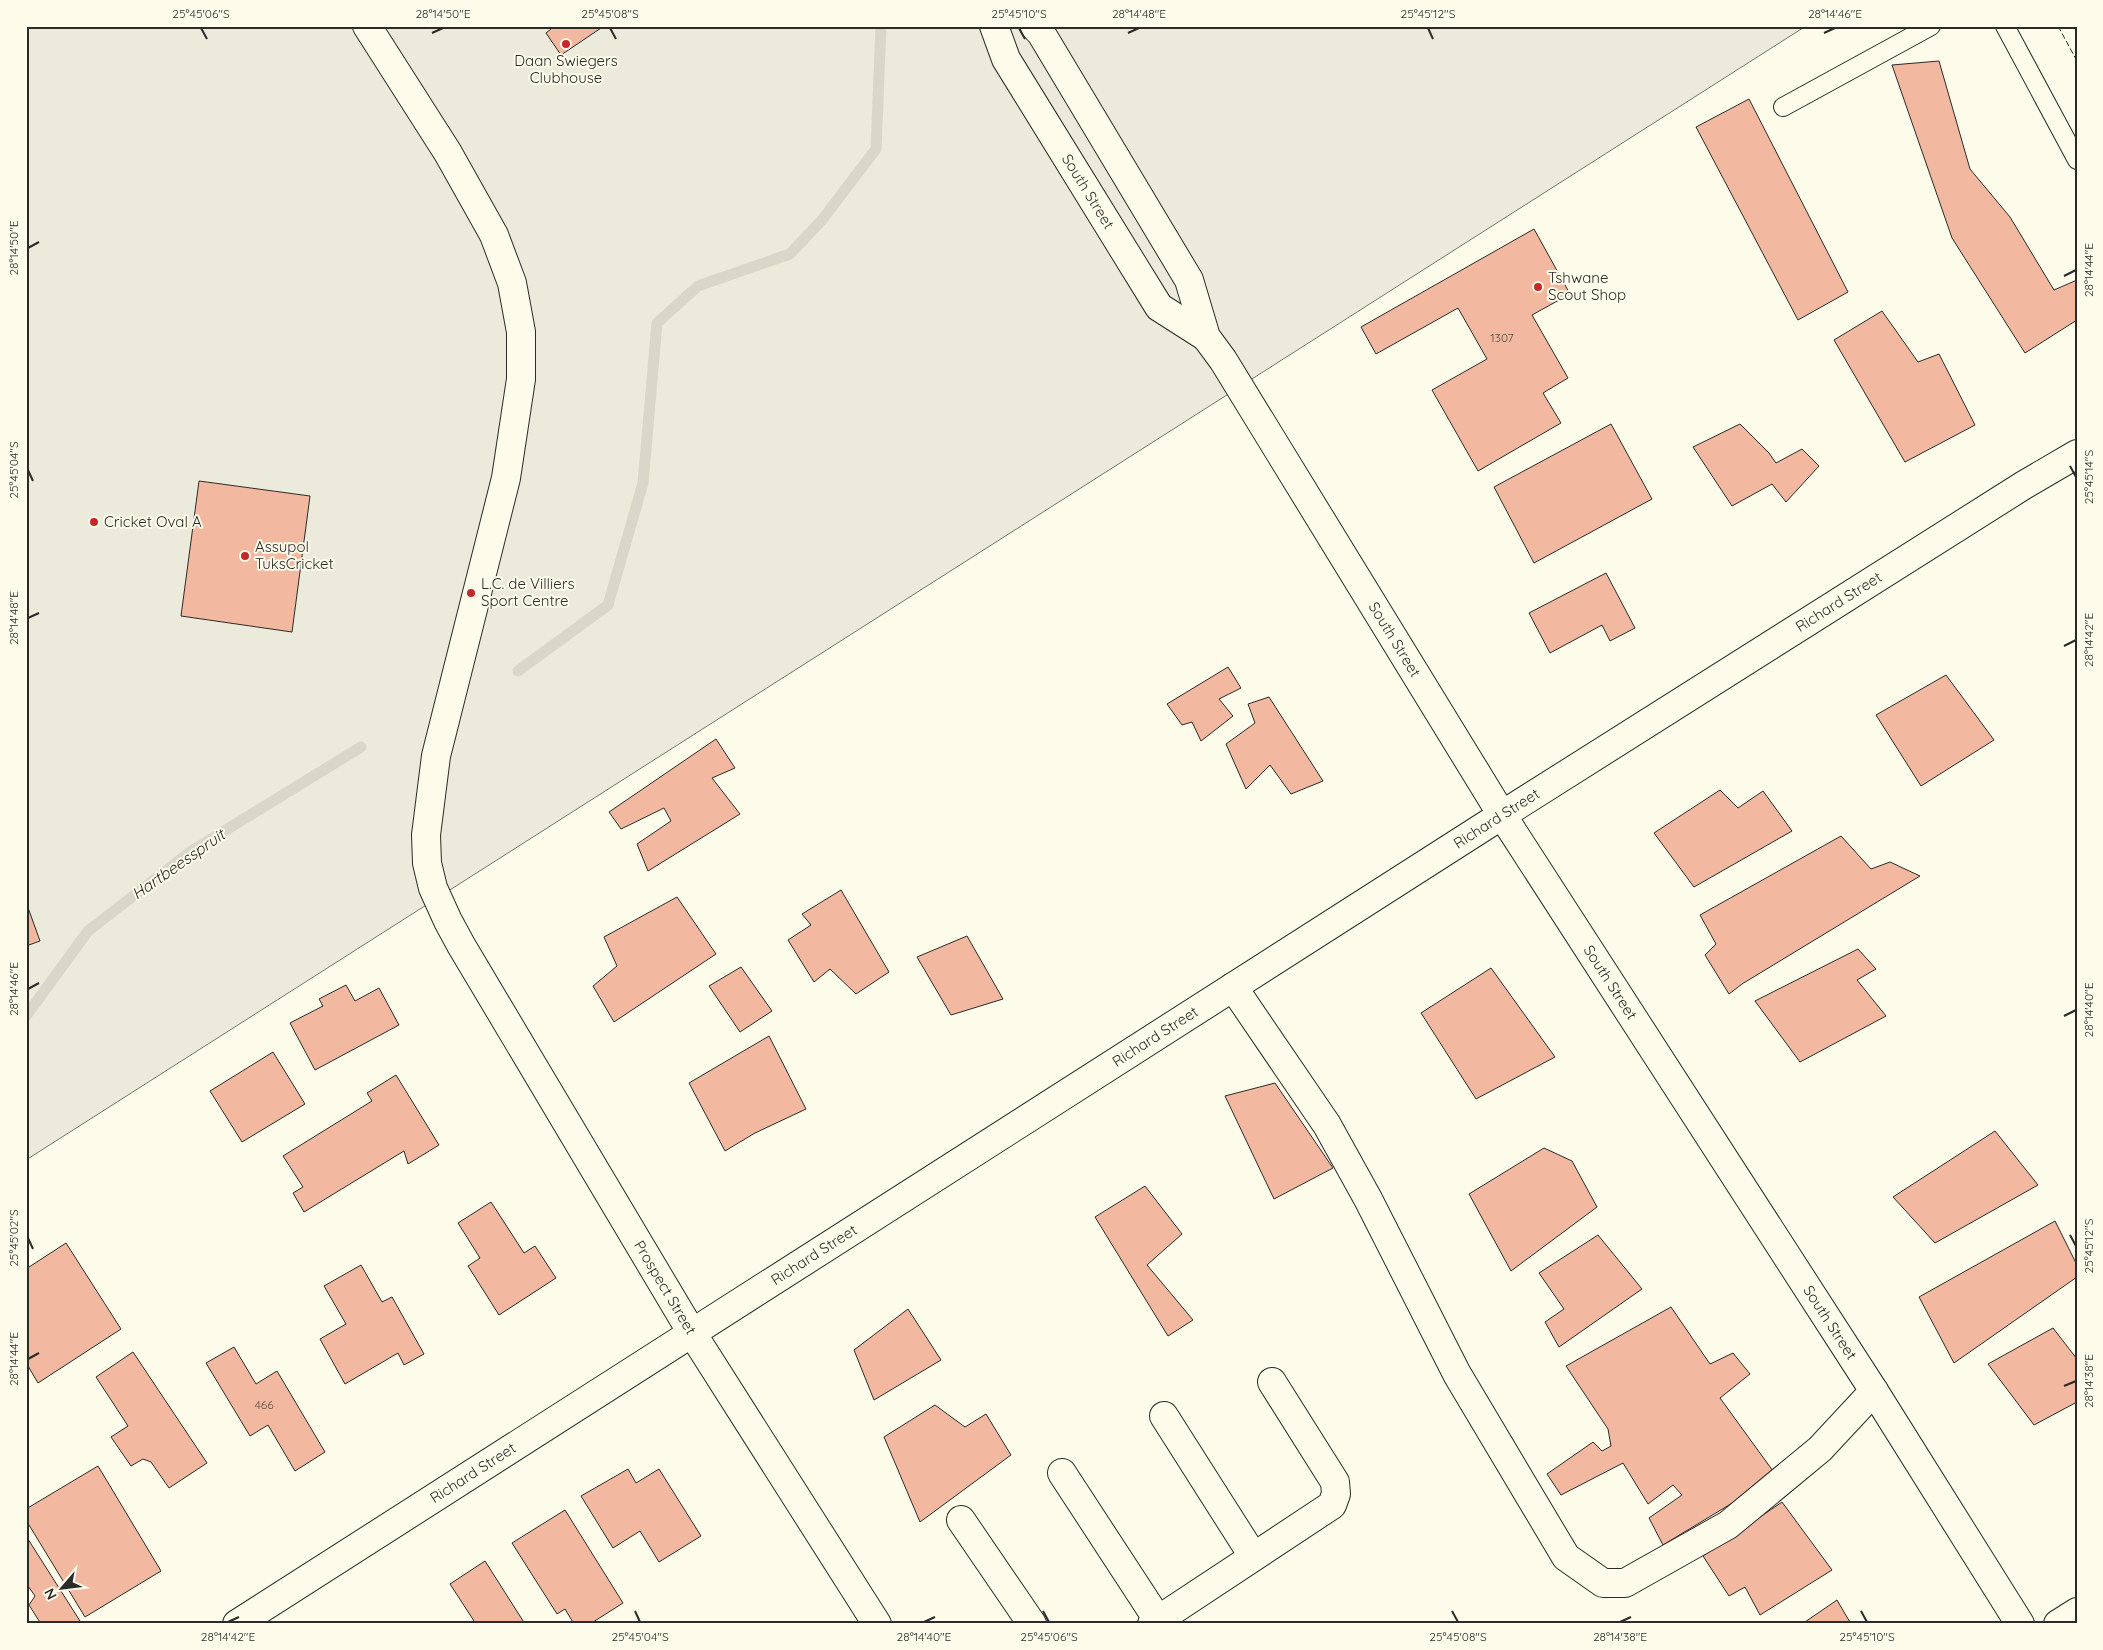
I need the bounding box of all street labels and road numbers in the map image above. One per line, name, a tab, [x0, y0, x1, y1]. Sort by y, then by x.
street label: South Street	[1058, 150, 1119, 232]
street label: Richard Street	[1792, 567, 1885, 636]
street label: South Street	[1365, 598, 1425, 681]
street label: Richard Street	[1450, 784, 1543, 853]
street label: South Street	[1580, 941, 1642, 1023]
street label: Richard Street	[1108, 1002, 1202, 1071]
street label: Richard Street	[767, 1220, 860, 1289]
street label: Prospect Street	[630, 1237, 701, 1338]
street label: South Street	[1799, 1282, 1861, 1363]
street label: Richard Street	[426, 1438, 519, 1507]

